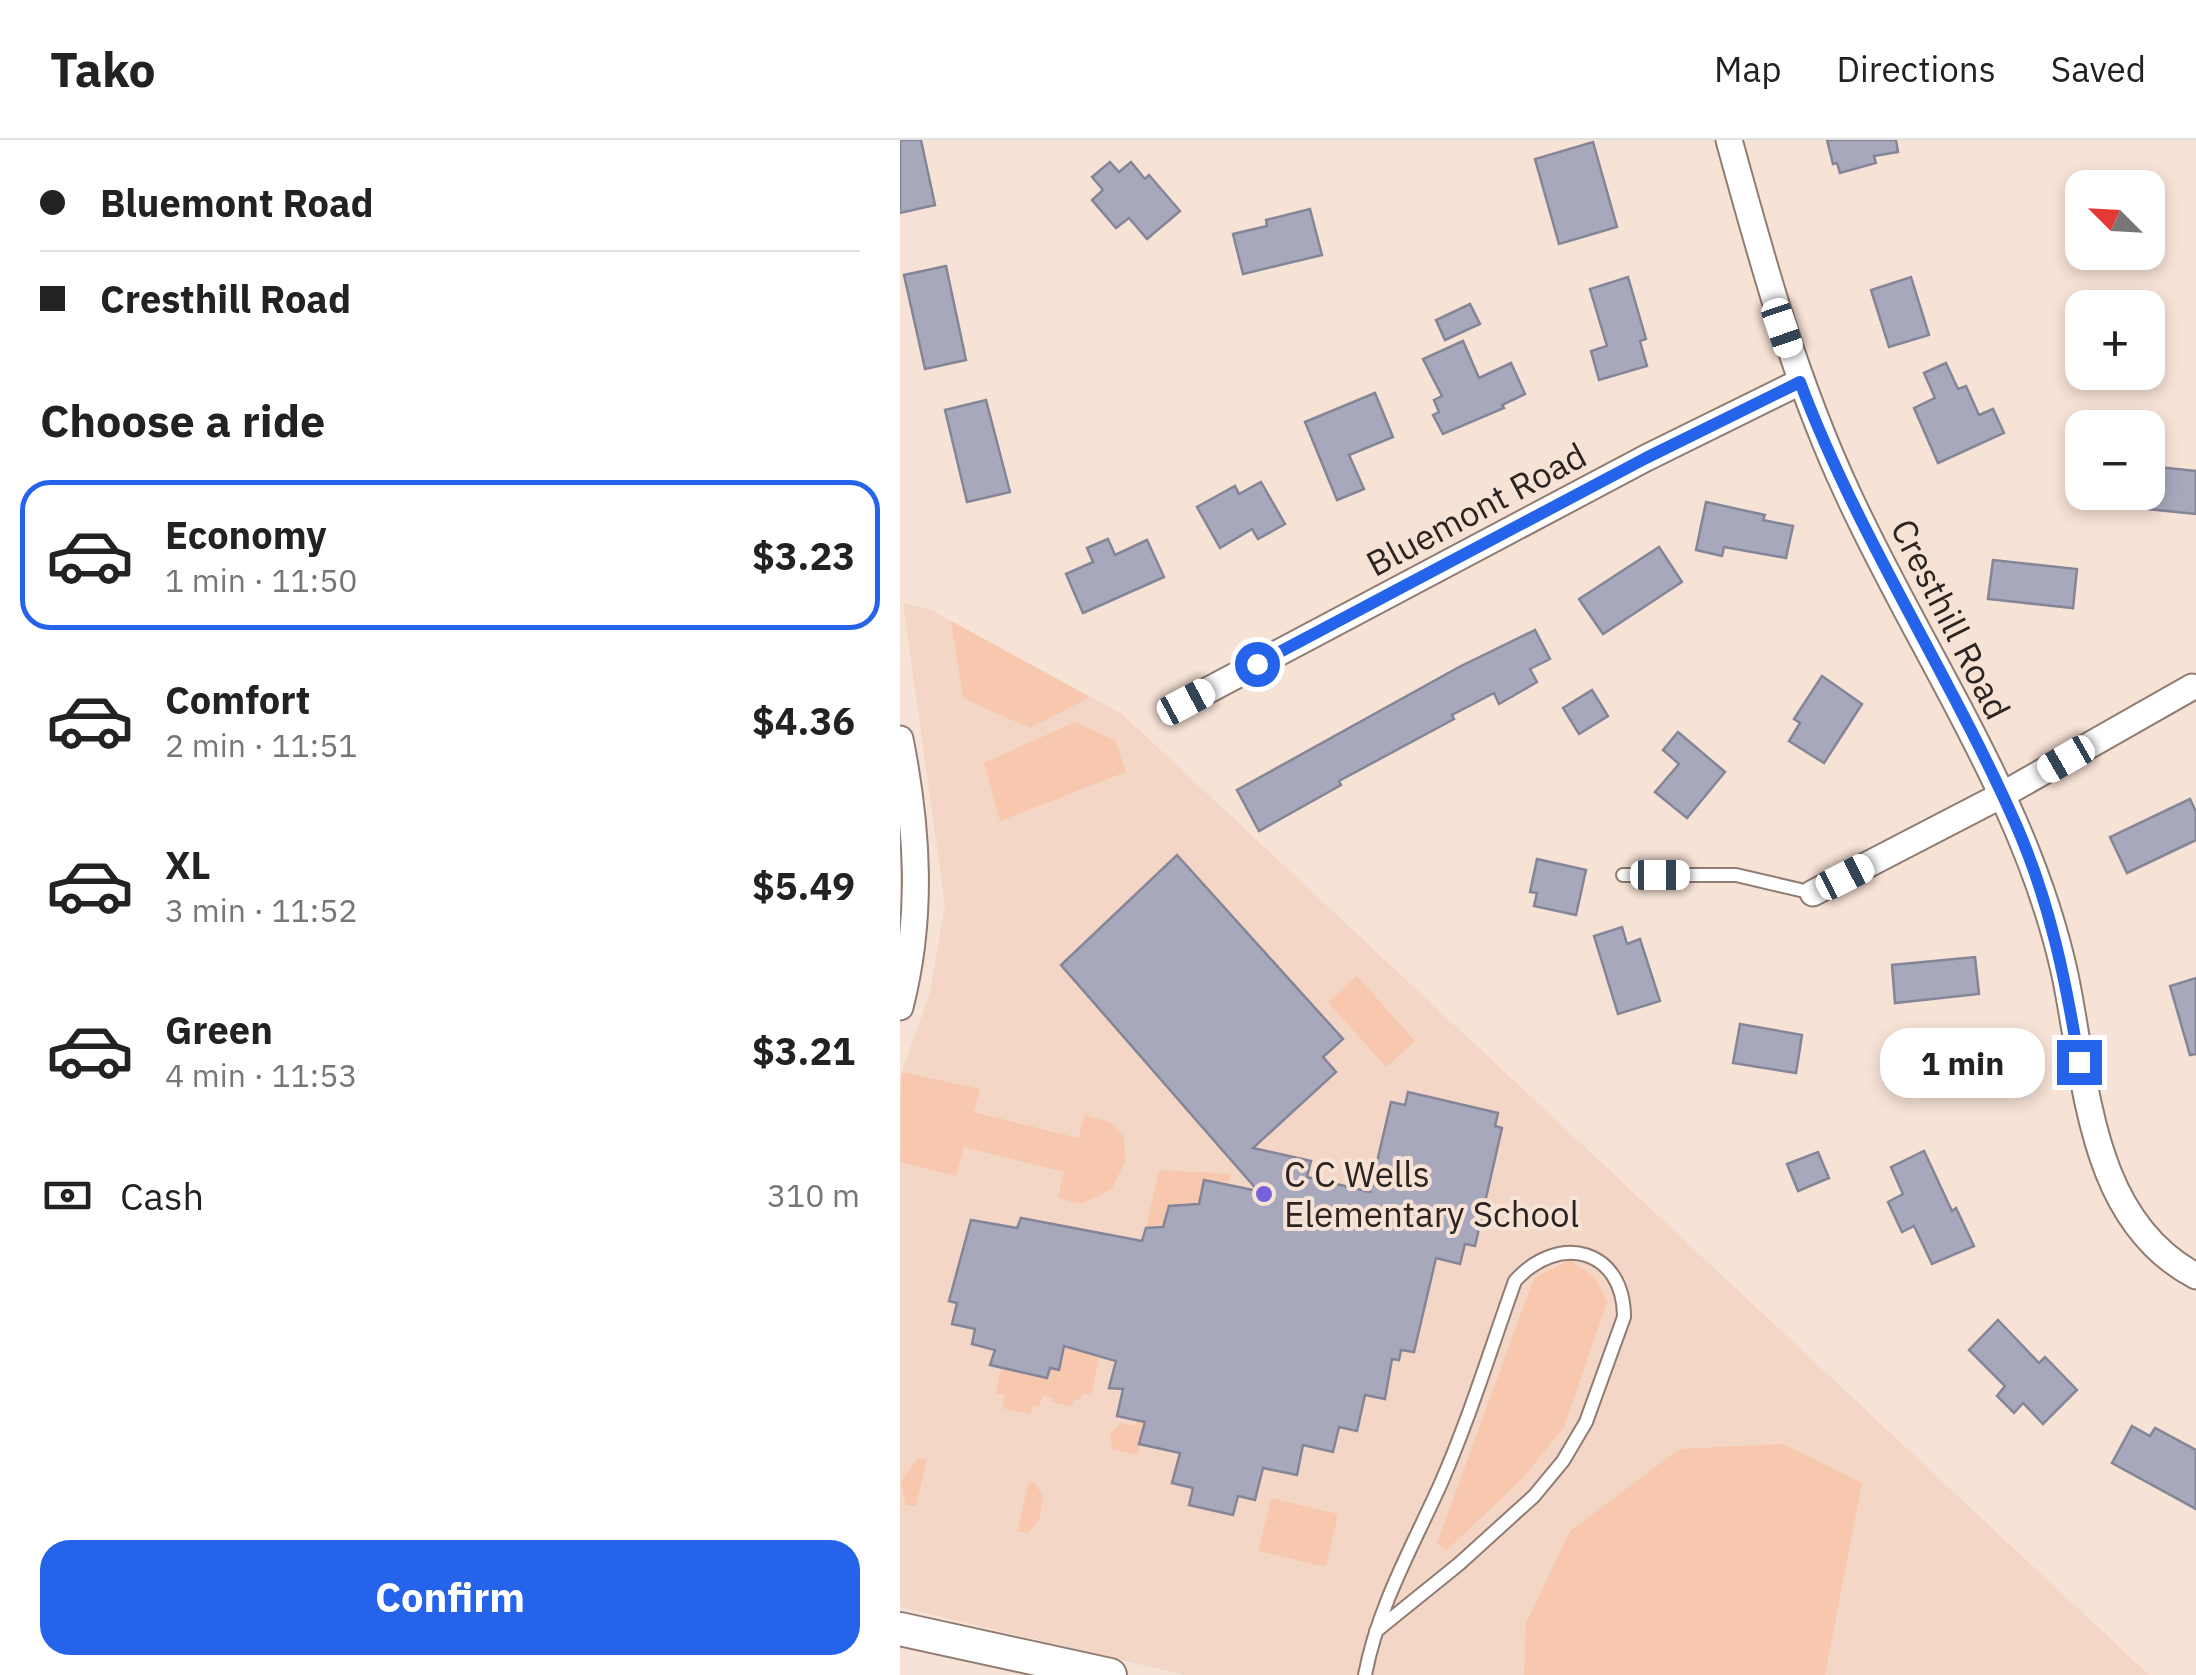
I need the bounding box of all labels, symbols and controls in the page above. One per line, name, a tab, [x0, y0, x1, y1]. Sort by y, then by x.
text: Tako	[50, 38, 155, 100]
text: Map	[1714, 46, 1782, 92]
text: Directions	[1837, 46, 1996, 92]
text: Saved	[2051, 46, 2146, 92]
north arrow	[2065, 170, 2165, 270]
map controls	[2065, 170, 2165, 510]
text: Bluemont Road	[100, 178, 374, 227]
text: Cresthill Road	[100, 274, 351, 323]
button: +	[2065, 290, 2165, 390]
car	[1758, 295, 1806, 361]
text: Choose a ride	[40, 391, 325, 449]
button: −	[2065, 410, 2165, 510]
street label: Bluemont Road	[1358, 432, 1594, 586]
icon: car	[45, 510, 135, 600]
text: Economy	[165, 510, 327, 559]
street label: Cresthill Road	[1881, 511, 2021, 727]
text: $3.23	[752, 531, 855, 580]
text: 1 min · 11:50	[165, 559, 358, 601]
route start	[1235, 642, 1280, 687]
icon: car	[45, 675, 135, 765]
text: Comfort	[165, 675, 310, 724]
car	[1152, 675, 1220, 729]
text: $4.36	[752, 696, 855, 745]
text: 2 min · 11:51	[165, 724, 358, 766]
car	[2033, 731, 2099, 787]
icon: car	[45, 840, 135, 930]
text: XL	[165, 840, 211, 889]
car	[1811, 850, 1879, 904]
car	[1630, 860, 1690, 890]
text: $5.49	[752, 861, 855, 910]
text: 3 min · 11:52	[165, 889, 358, 931]
icon: car	[45, 1005, 135, 1095]
text: Green	[165, 1005, 273, 1054]
text: $3.21	[752, 1026, 855, 1075]
callout: 1 min	[1879, 1027, 2044, 1097]
route end	[2057, 1040, 2102, 1085]
text: 1 min	[1921, 1042, 2004, 1084]
text: 4 min · 11:53	[165, 1054, 358, 1096]
place label: C C Wells Elementary School	[1284, 1151, 1579, 1237]
icon: cash	[40, 1168, 95, 1223]
text: Cash	[120, 1171, 204, 1220]
text: 310 m	[767, 1174, 860, 1216]
marker: C C Wells Elementary School	[1253, 1183, 1275, 1205]
button: Confirm	[40, 1540, 860, 1655]

